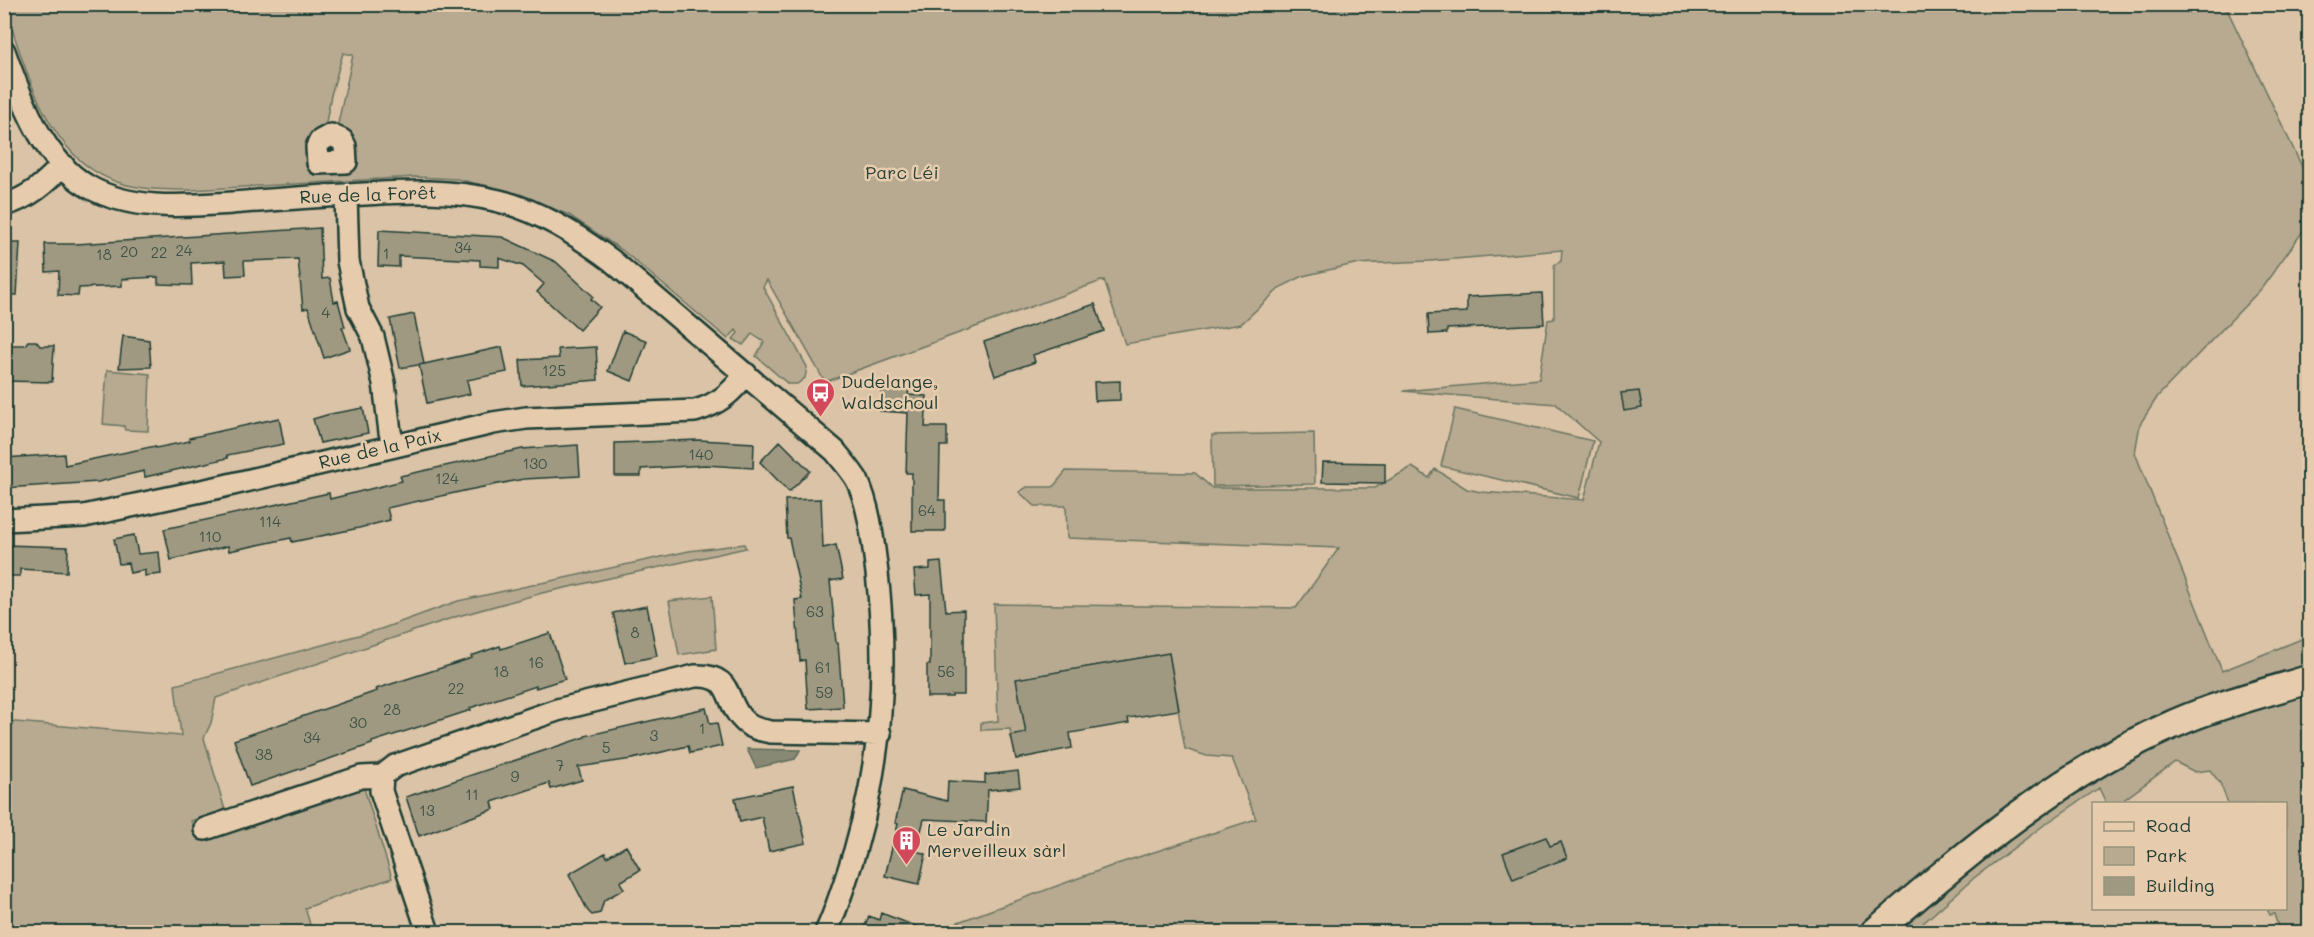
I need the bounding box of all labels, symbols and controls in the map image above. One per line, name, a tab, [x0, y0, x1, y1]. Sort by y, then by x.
park label: Parc Léi	[865, 160, 939, 184]
street label: Rue de la Forêt	[299, 180, 437, 208]
house number: 34	[454, 237, 472, 257]
house number: 24	[175, 240, 193, 260]
house number: 20	[120, 241, 138, 261]
house number: 22	[151, 242, 167, 262]
house number: 1	[383, 243, 389, 263]
house number: 18	[96, 244, 112, 264]
house number: 4	[322, 302, 331, 322]
house number: 125	[542, 360, 566, 380]
place label: Dudelange, Waldschoul	[841, 369, 938, 414]
bus stop icon: Dudelange, Waldschoul	[804, 376, 836, 418]
street label: Rue de la Paix	[316, 422, 443, 474]
house number: 140	[689, 444, 713, 464]
house number: 130	[523, 453, 547, 473]
house number: 124	[435, 468, 459, 488]
house number: 64	[918, 500, 936, 520]
house number: 114	[259, 511, 281, 531]
house number: 110	[199, 526, 221, 546]
house number: 63	[806, 601, 824, 621]
house number: 8	[630, 622, 640, 642]
house number: 16	[528, 652, 544, 672]
house number: 61	[815, 657, 831, 677]
house number: 18	[493, 661, 509, 681]
house number: 56	[937, 661, 955, 681]
house number: 22	[448, 678, 464, 698]
house number: 59	[815, 682, 833, 702]
house number: 28	[383, 699, 401, 719]
house number: 30	[349, 712, 367, 732]
house number: 1	[699, 718, 705, 738]
house number: 3	[650, 725, 659, 745]
house number: 34	[303, 727, 321, 747]
house number: 5	[602, 737, 610, 757]
house number: 38	[255, 744, 273, 764]
house number: 7	[556, 755, 564, 775]
house number: 9	[511, 766, 520, 786]
house number: 11	[465, 784, 479, 804]
house number: 13	[419, 800, 435, 820]
legend	[2092, 802, 2287, 910]
text: Road	[2146, 813, 2191, 837]
place label: Le Jardin Merveilleux sàrl	[927, 817, 1066, 862]
building icon: Le Jardin Merveilleux sàrl	[890, 824, 922, 866]
text: Park	[2146, 843, 2187, 867]
text: Building	[2146, 873, 2214, 897]

